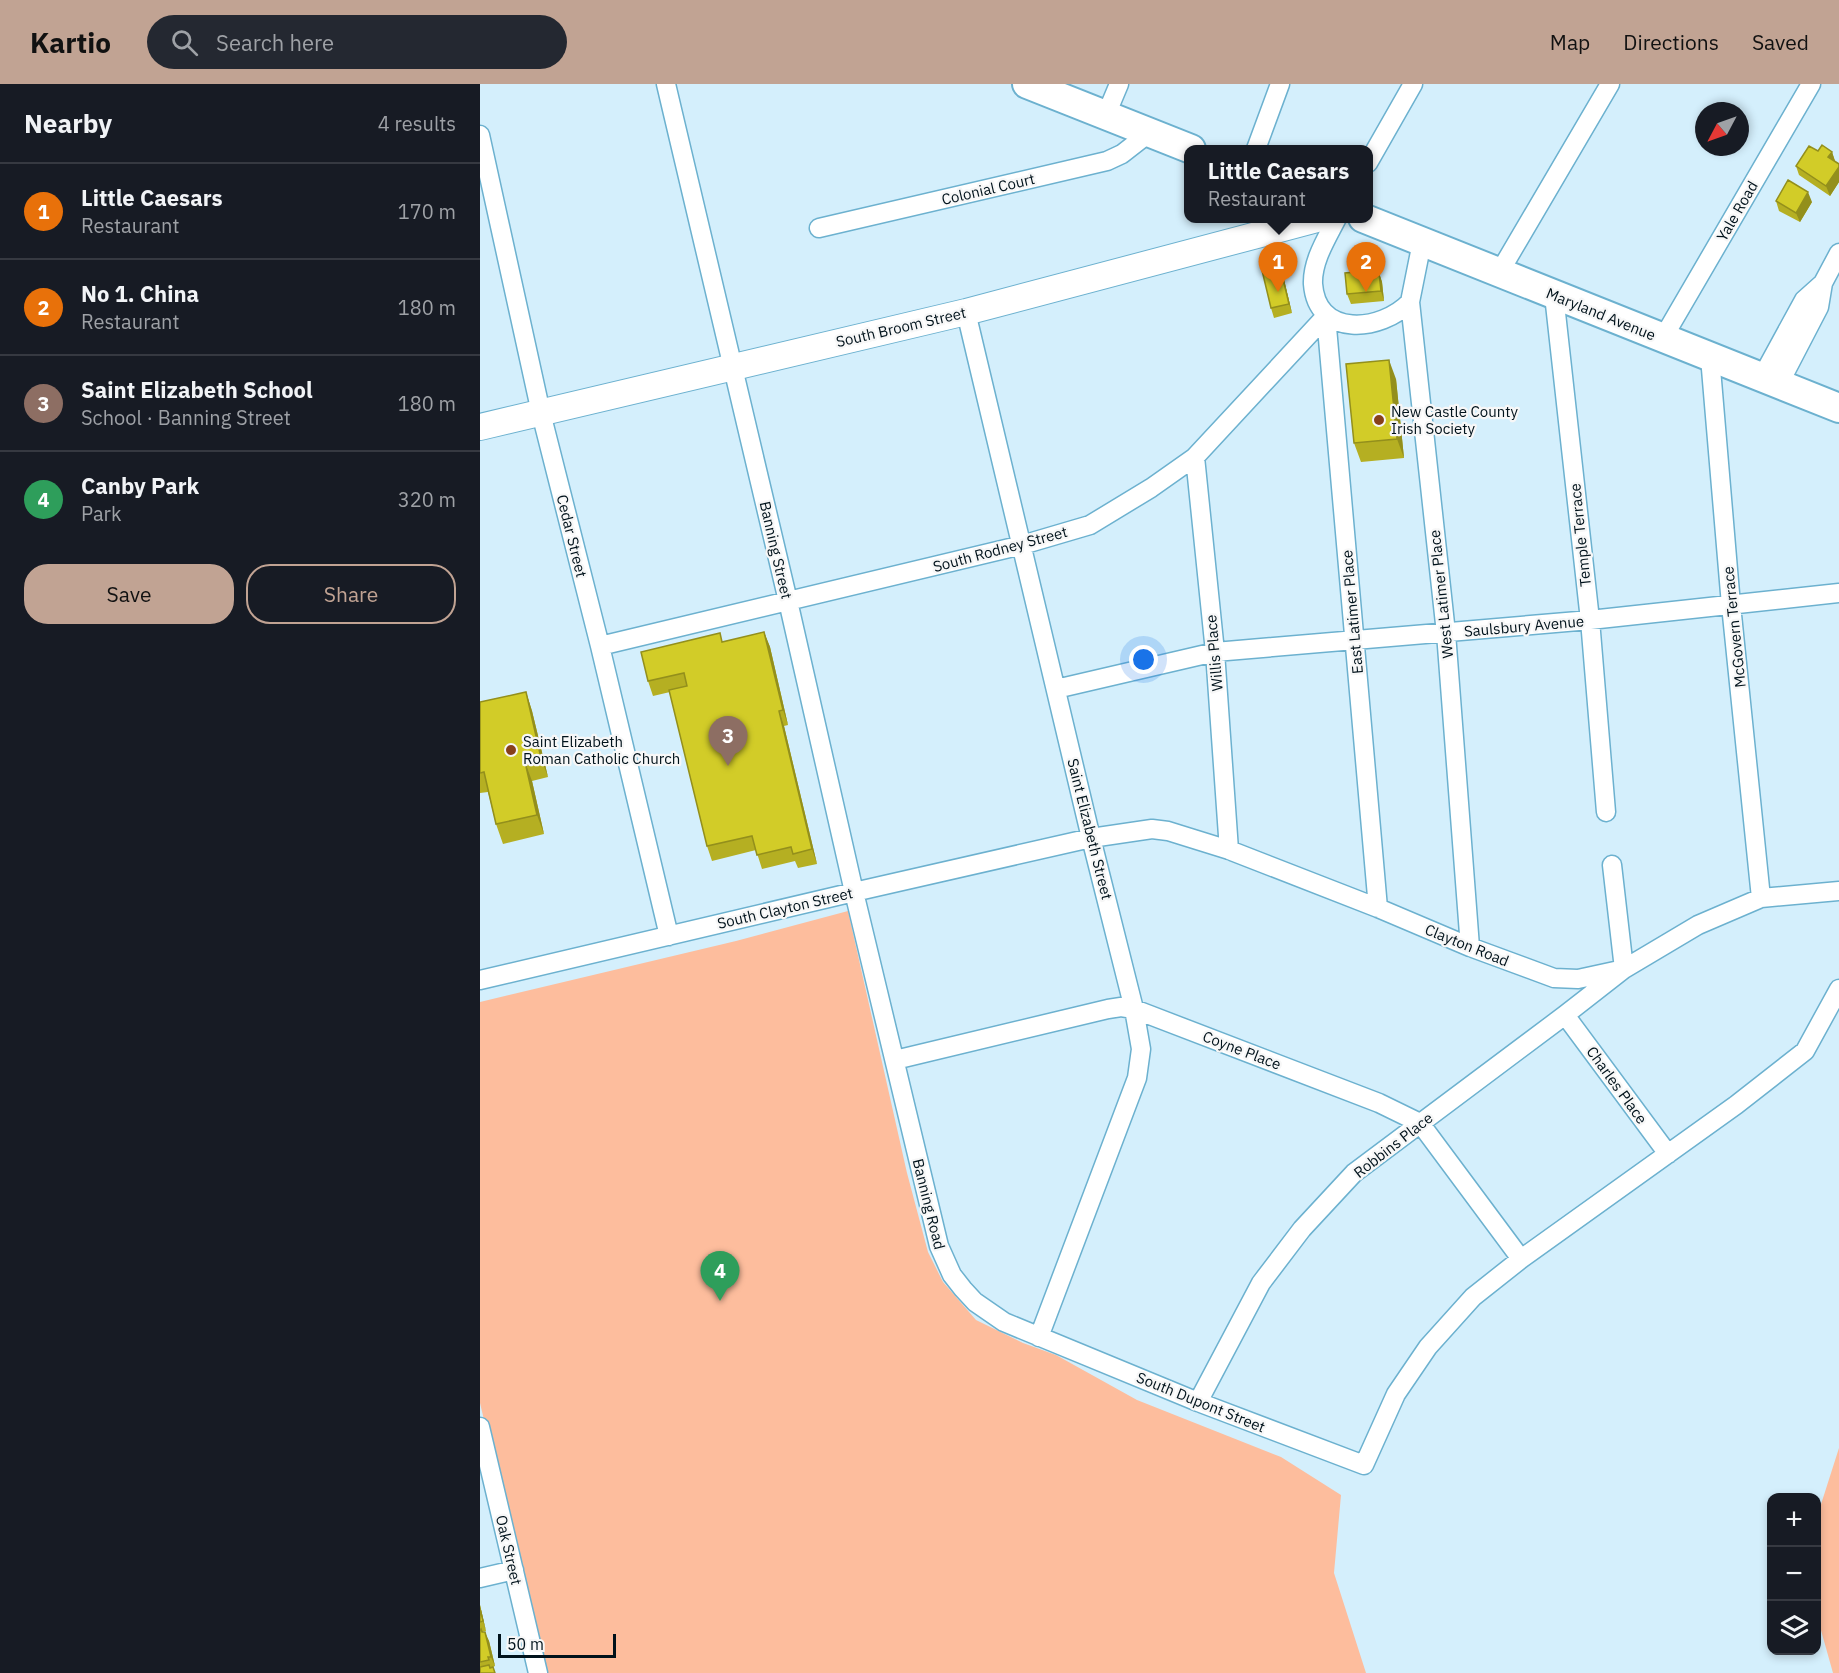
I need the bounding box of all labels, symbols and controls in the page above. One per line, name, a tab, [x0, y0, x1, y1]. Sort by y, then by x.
search box	[147, 15, 567, 69]
text: Kartio	[30, 24, 111, 61]
icon: search	[168, 26, 201, 59]
text: Search here	[216, 28, 334, 57]
text: Map	[1550, 28, 1590, 56]
text: Directions	[1623, 28, 1719, 56]
text: Saved	[1752, 28, 1809, 56]
north arrow	[1695, 102, 1749, 156]
text: Nearby	[24, 106, 112, 140]
text: 4 results	[378, 110, 456, 137]
popup	[1184, 145, 1373, 223]
text: Little Caesars	[1208, 156, 1349, 185]
street label: Colonial Court	[939, 169, 1037, 209]
street label: Yale Road	[1712, 177, 1762, 245]
text: Little Caesars	[81, 183, 223, 212]
text: Restaurant	[1208, 185, 1306, 212]
text: 1	[38, 198, 50, 225]
text: 170 m	[398, 198, 456, 225]
text: Restaurant	[81, 212, 179, 239]
pin: 1	[1258, 242, 1298, 292]
pin: 2	[1346, 242, 1386, 292]
text: No 1. China	[81, 279, 199, 308]
street label: Maryland Avenue	[1544, 283, 1658, 345]
text: 2	[38, 294, 50, 321]
text: 180 m	[398, 294, 456, 321]
street label: South Broom Street	[834, 303, 968, 351]
text: Restaurant	[81, 308, 179, 335]
text: Saint Elizabeth School	[81, 375, 313, 404]
text: 3	[38, 390, 50, 417]
text: 180 m	[398, 390, 456, 417]
place label: New Castle County Irish Society	[1391, 402, 1518, 438]
text: School · Banning Street	[81, 404, 291, 431]
marker: New Castle County Irish Society	[1372, 413, 1386, 427]
text: Canby Park	[81, 471, 199, 500]
street label: Temple Terrace	[1565, 482, 1595, 588]
text: 4	[38, 486, 50, 513]
text: 320 m	[398, 486, 456, 513]
street label: Cedar Street	[553, 493, 591, 579]
street label: Banning Street	[756, 499, 796, 601]
text: Park	[81, 500, 121, 527]
street label: South Rodney Street	[931, 522, 1069, 576]
street label: West Latimer Place	[1425, 529, 1457, 659]
street label: East Latimer Place	[1337, 549, 1367, 675]
button: Save	[24, 564, 234, 624]
button: Share	[246, 564, 456, 624]
street label: McGovern Terrace	[1718, 565, 1750, 689]
street label: Saulsbury Avenue	[1463, 611, 1585, 641]
street label: Willis Place	[1201, 614, 1227, 692]
your location	[1129, 645, 1158, 674]
pin: 3	[708, 716, 748, 766]
place label: Saint Elizabeth Roman Catholic Church	[523, 732, 680, 768]
marker: Saint Elizabeth Roman Catholic Church	[504, 743, 518, 757]
street label: Saint Elizabeth Street	[1063, 756, 1117, 902]
street label: South Clayton Street	[715, 883, 855, 933]
street label: Clayton Road	[1422, 920, 1512, 970]
street label: Coyne Place	[1200, 1026, 1284, 1074]
street label: Charles Place	[1582, 1042, 1652, 1128]
street label: Robbins Place	[1350, 1108, 1436, 1182]
street label: Banning Road	[909, 1157, 949, 1251]
pin: 4	[700, 1252, 740, 1301]
street label: South Dupont Street	[1134, 1368, 1268, 1436]
map controls	[1767, 1493, 1821, 1655]
button: +	[1767, 1493, 1821, 1547]
street label: Oak Street	[492, 1513, 526, 1587]
button: −	[1767, 1547, 1821, 1601]
button: layers	[1767, 1601, 1821, 1655]
scale bar	[498, 1631, 616, 1658]
text: 50 m	[507, 1634, 544, 1654]

